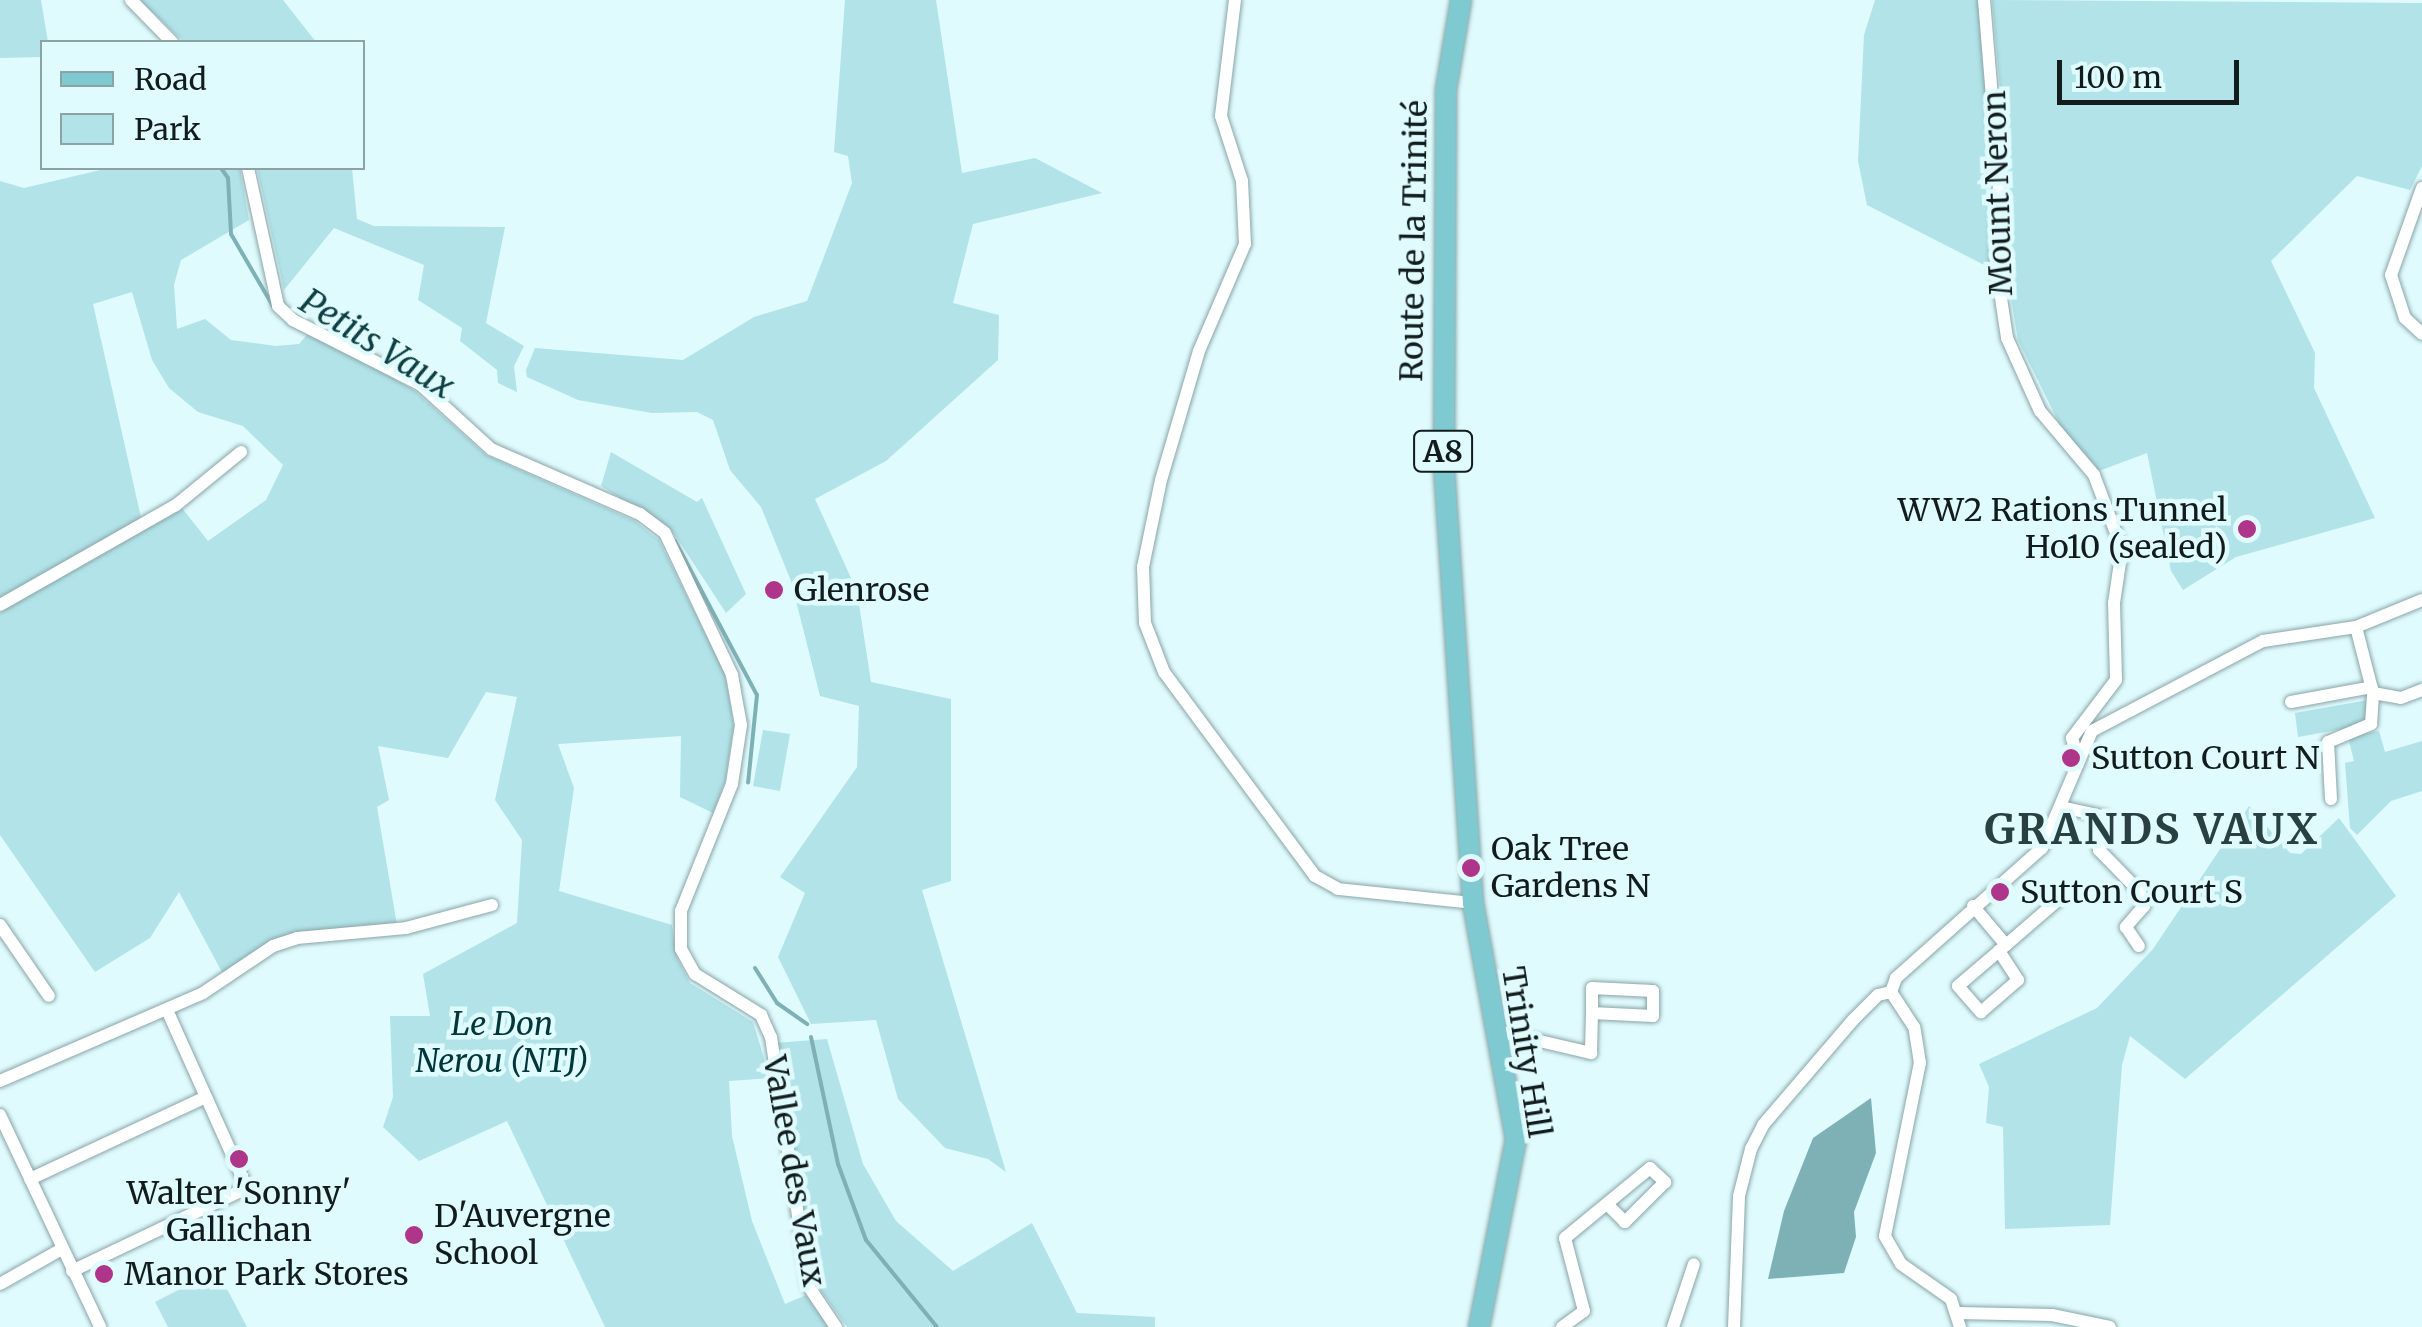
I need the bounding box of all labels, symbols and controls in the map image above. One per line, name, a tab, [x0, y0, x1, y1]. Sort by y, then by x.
legend	[40, 40, 365, 170]
scale bar	[2062, 40, 2244, 102]
text: 100 m	[2074, 58, 2162, 96]
text: Road	[134, 60, 207, 98]
street label: Mount Neron	[1975, 90, 2021, 296]
street label: Route de la Trinité	[1392, 100, 1436, 382]
text: Park	[134, 110, 201, 148]
water label: Petits Vaux	[292, 280, 462, 408]
road number: A8	[1413, 426, 1473, 476]
place label: WW2 Rations Tunnel Ho10 (sealed)	[1898, 492, 2227, 567]
marker: WW2 Rations Tunnel Ho10 (sealed)	[2236, 518, 2258, 540]
place label: Glenrose	[794, 571, 930, 609]
marker: Glenrose	[763, 579, 785, 601]
place label: Sutton Court N	[2091, 739, 2320, 777]
marker: Sutton Court N	[2060, 747, 2082, 769]
district label: GRANDS VAUX	[1984, 804, 2320, 854]
place label: Oak Tree Gardens N	[1491, 831, 1650, 906]
marker: Oak Tree Gardens N	[1460, 857, 1482, 879]
place label: Sutton Court S	[2020, 873, 2243, 911]
marker: Sutton Court S	[1989, 881, 2011, 903]
street label: Trinity Hill	[1494, 964, 1558, 1140]
park label: Le Don Nerou (NTJ)	[415, 1006, 589, 1081]
street label: Vallee des Vaux	[755, 1053, 833, 1289]
marker: Walter 'Sonny' Gallichan	[228, 1148, 250, 1170]
place label: Walter 'Sonny' Gallichan	[127, 1175, 351, 1250]
place label: D'Auvergne School	[434, 1198, 611, 1273]
marker: D'Auvergne School	[403, 1224, 425, 1246]
place label: Manor Park Stores	[124, 1255, 409, 1293]
marker: Manor Park Stores	[93, 1263, 115, 1285]

